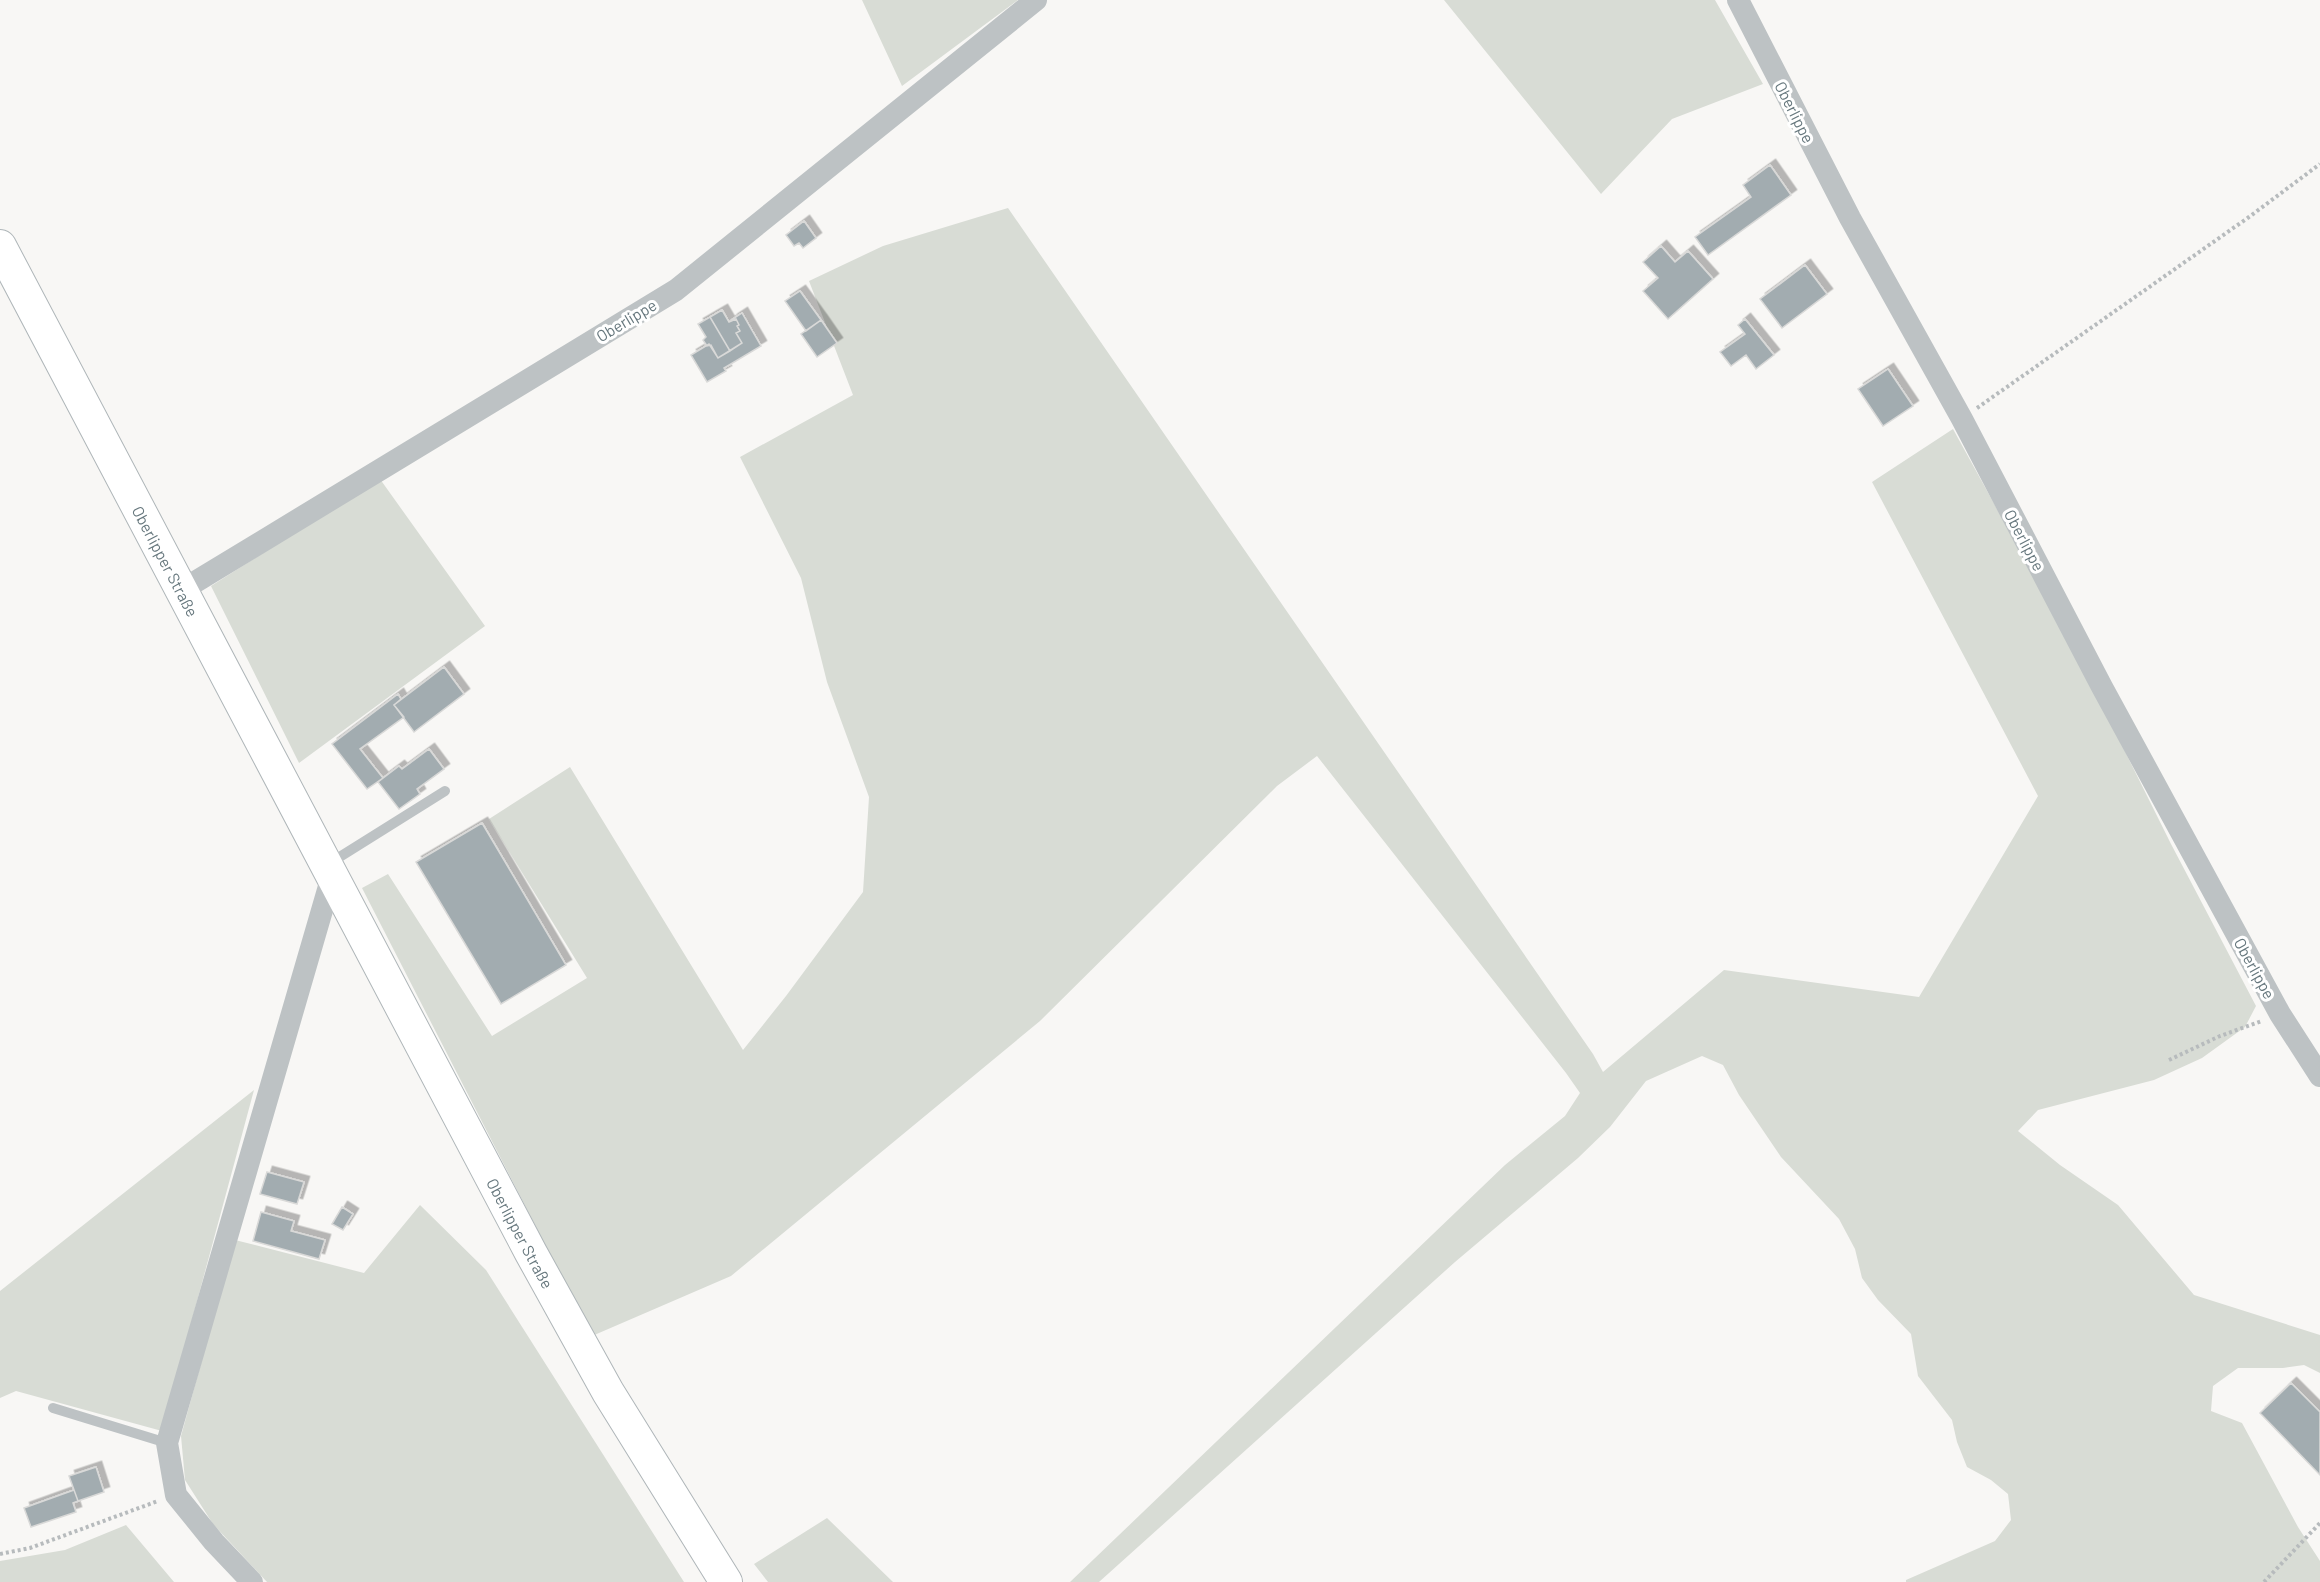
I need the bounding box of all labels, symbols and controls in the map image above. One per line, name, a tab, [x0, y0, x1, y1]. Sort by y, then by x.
street label: Oberlippe	[1771, 78, 1819, 146]
street label: Oberlippe	[592, 295, 660, 345]
street label: Oberlipper Straße	[129, 502, 203, 620]
street label: Oberlippe	[2001, 506, 2049, 574]
street label: Oberlippe	[2231, 934, 2279, 1002]
street label: Oberlipper Straße	[484, 1175, 558, 1292]

